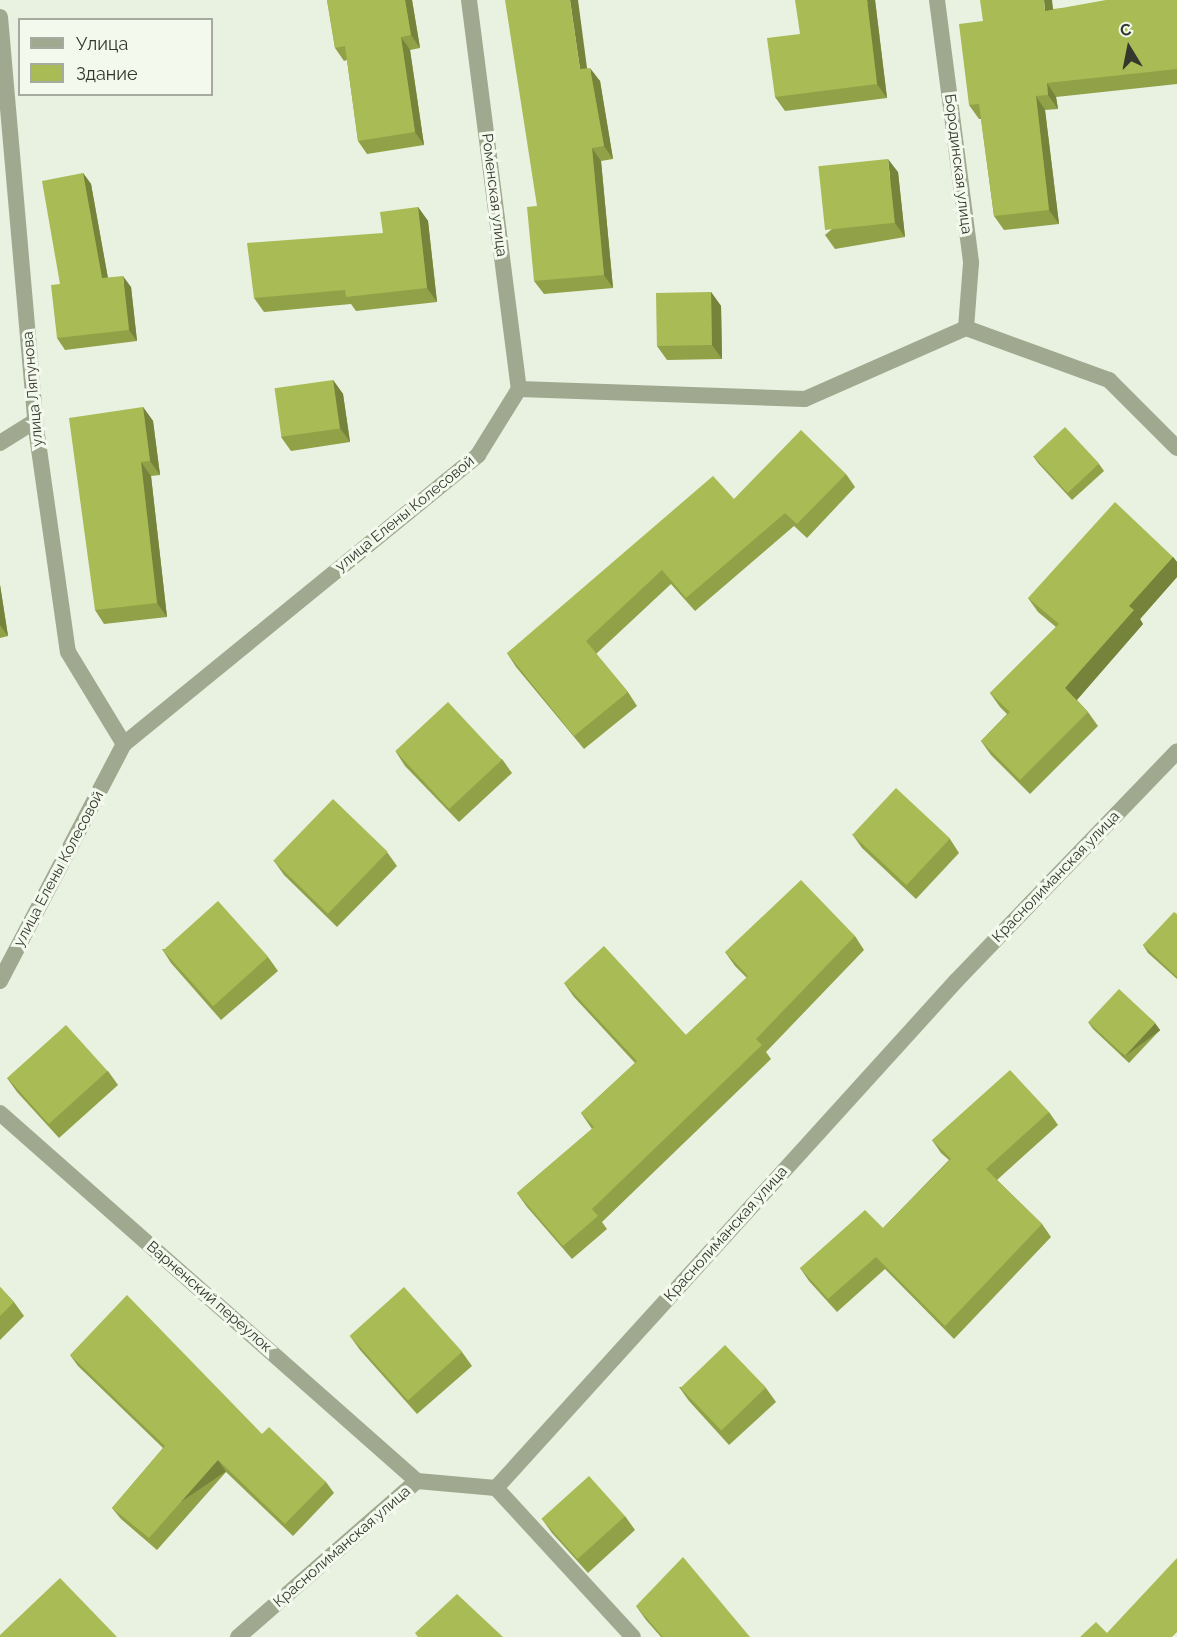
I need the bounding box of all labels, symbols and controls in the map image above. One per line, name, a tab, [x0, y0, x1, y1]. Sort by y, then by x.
legend	[18, 18, 213, 96]
north arrow	[1099, 18, 1159, 78]
text: С	[1119, 19, 1133, 40]
text: Улица	[76, 33, 128, 54]
text: Здание	[76, 63, 138, 84]
street label: Бородинская улица	[940, 93, 976, 235]
street label: Роменская улица	[477, 132, 511, 258]
street label: улица Ляпунова	[19, 331, 47, 447]
street label: улица Елены Колесовой	[332, 452, 478, 576]
street label: улица Елены Колесовой	[10, 788, 108, 950]
street label: Краснолиманская улица	[988, 807, 1124, 947]
street label: Краснолиманская улица	[660, 1163, 792, 1305]
street label: Варненский переулок	[143, 1238, 275, 1356]
street label: Краснолиманская улица	[270, 1482, 414, 1612]

